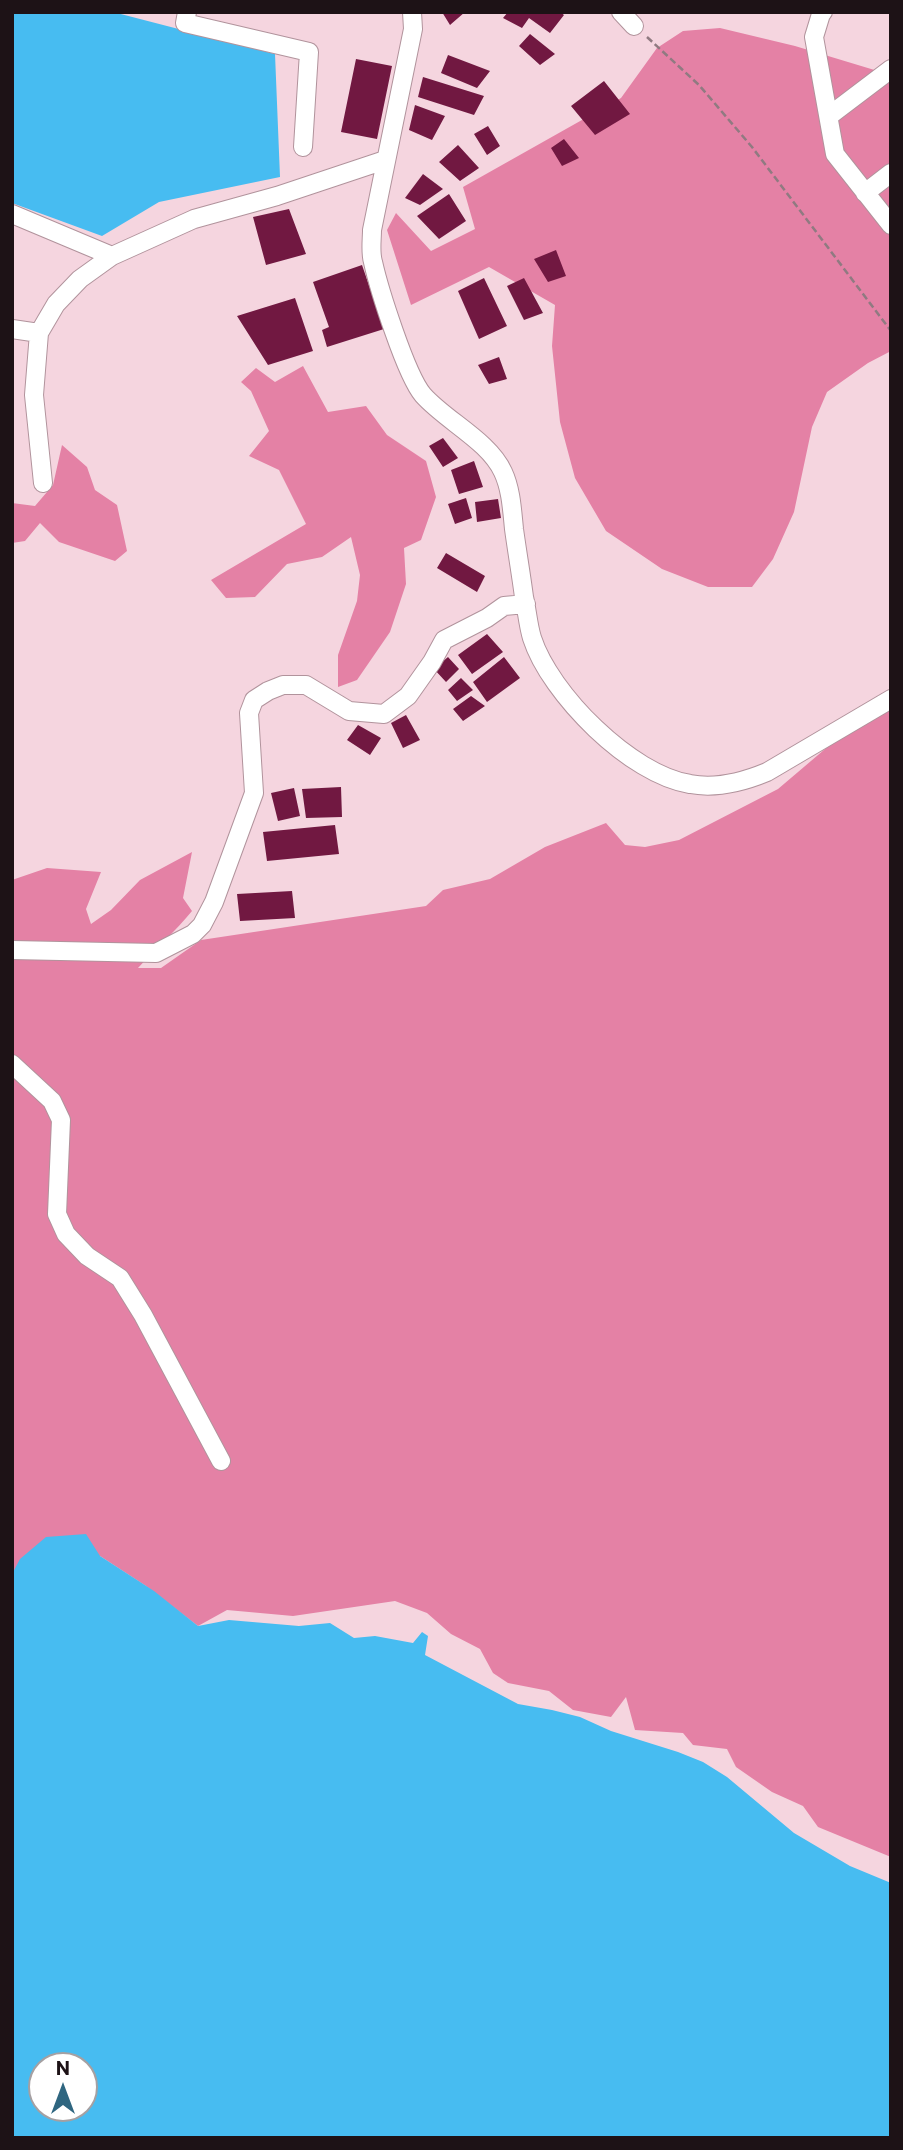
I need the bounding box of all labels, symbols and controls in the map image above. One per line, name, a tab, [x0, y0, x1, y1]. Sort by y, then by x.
north arrow	[28, 2052, 98, 2122]
text: N	[56, 2056, 70, 2079]

